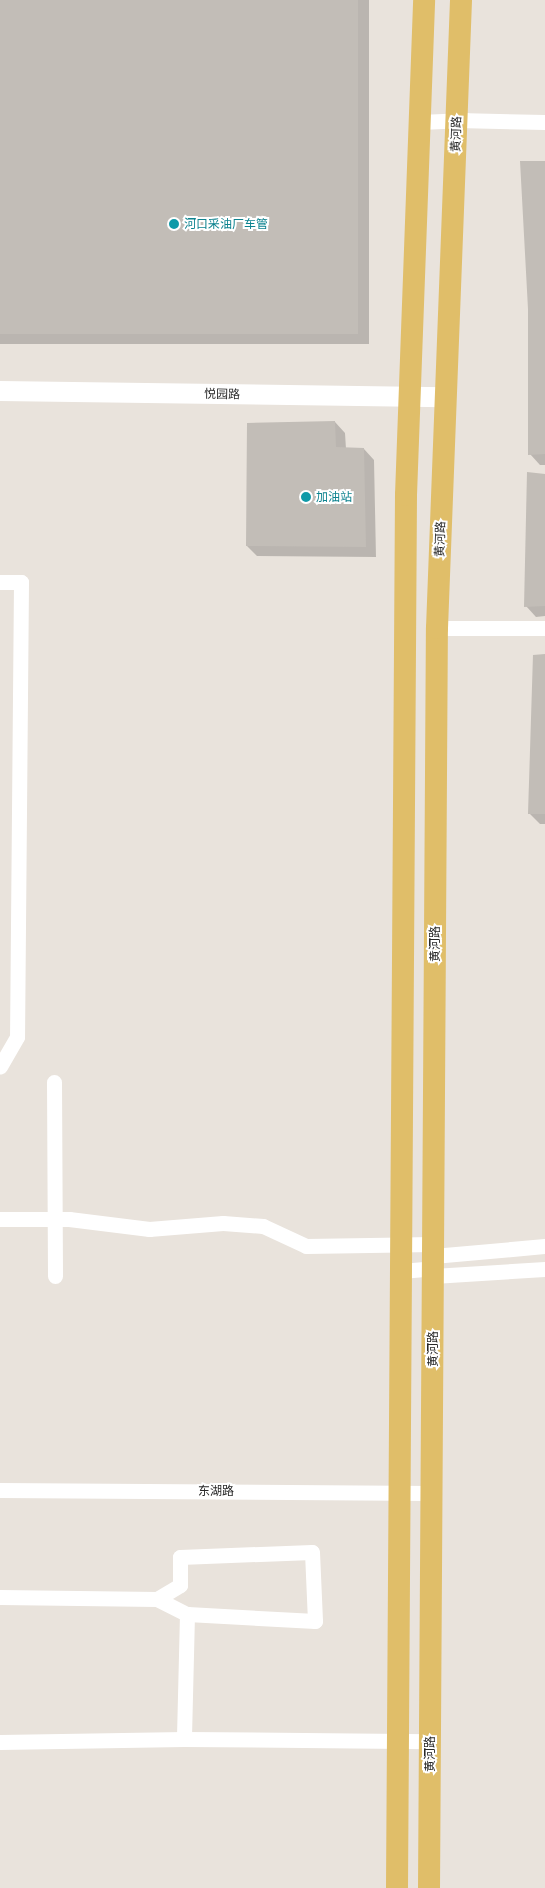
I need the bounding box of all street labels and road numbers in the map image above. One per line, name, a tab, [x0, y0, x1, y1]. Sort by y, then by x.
street label: 黄河路	[448, 116, 464, 152]
street label: 悦园路	[204, 386, 240, 402]
street label: 黄河路	[432, 521, 448, 557]
street label: 黄河路	[428, 926, 442, 962]
street label: 黄河路	[426, 1331, 440, 1367]
street label: 东湖路	[198, 1484, 234, 1498]
street label: 黄河路	[423, 1736, 437, 1772]

